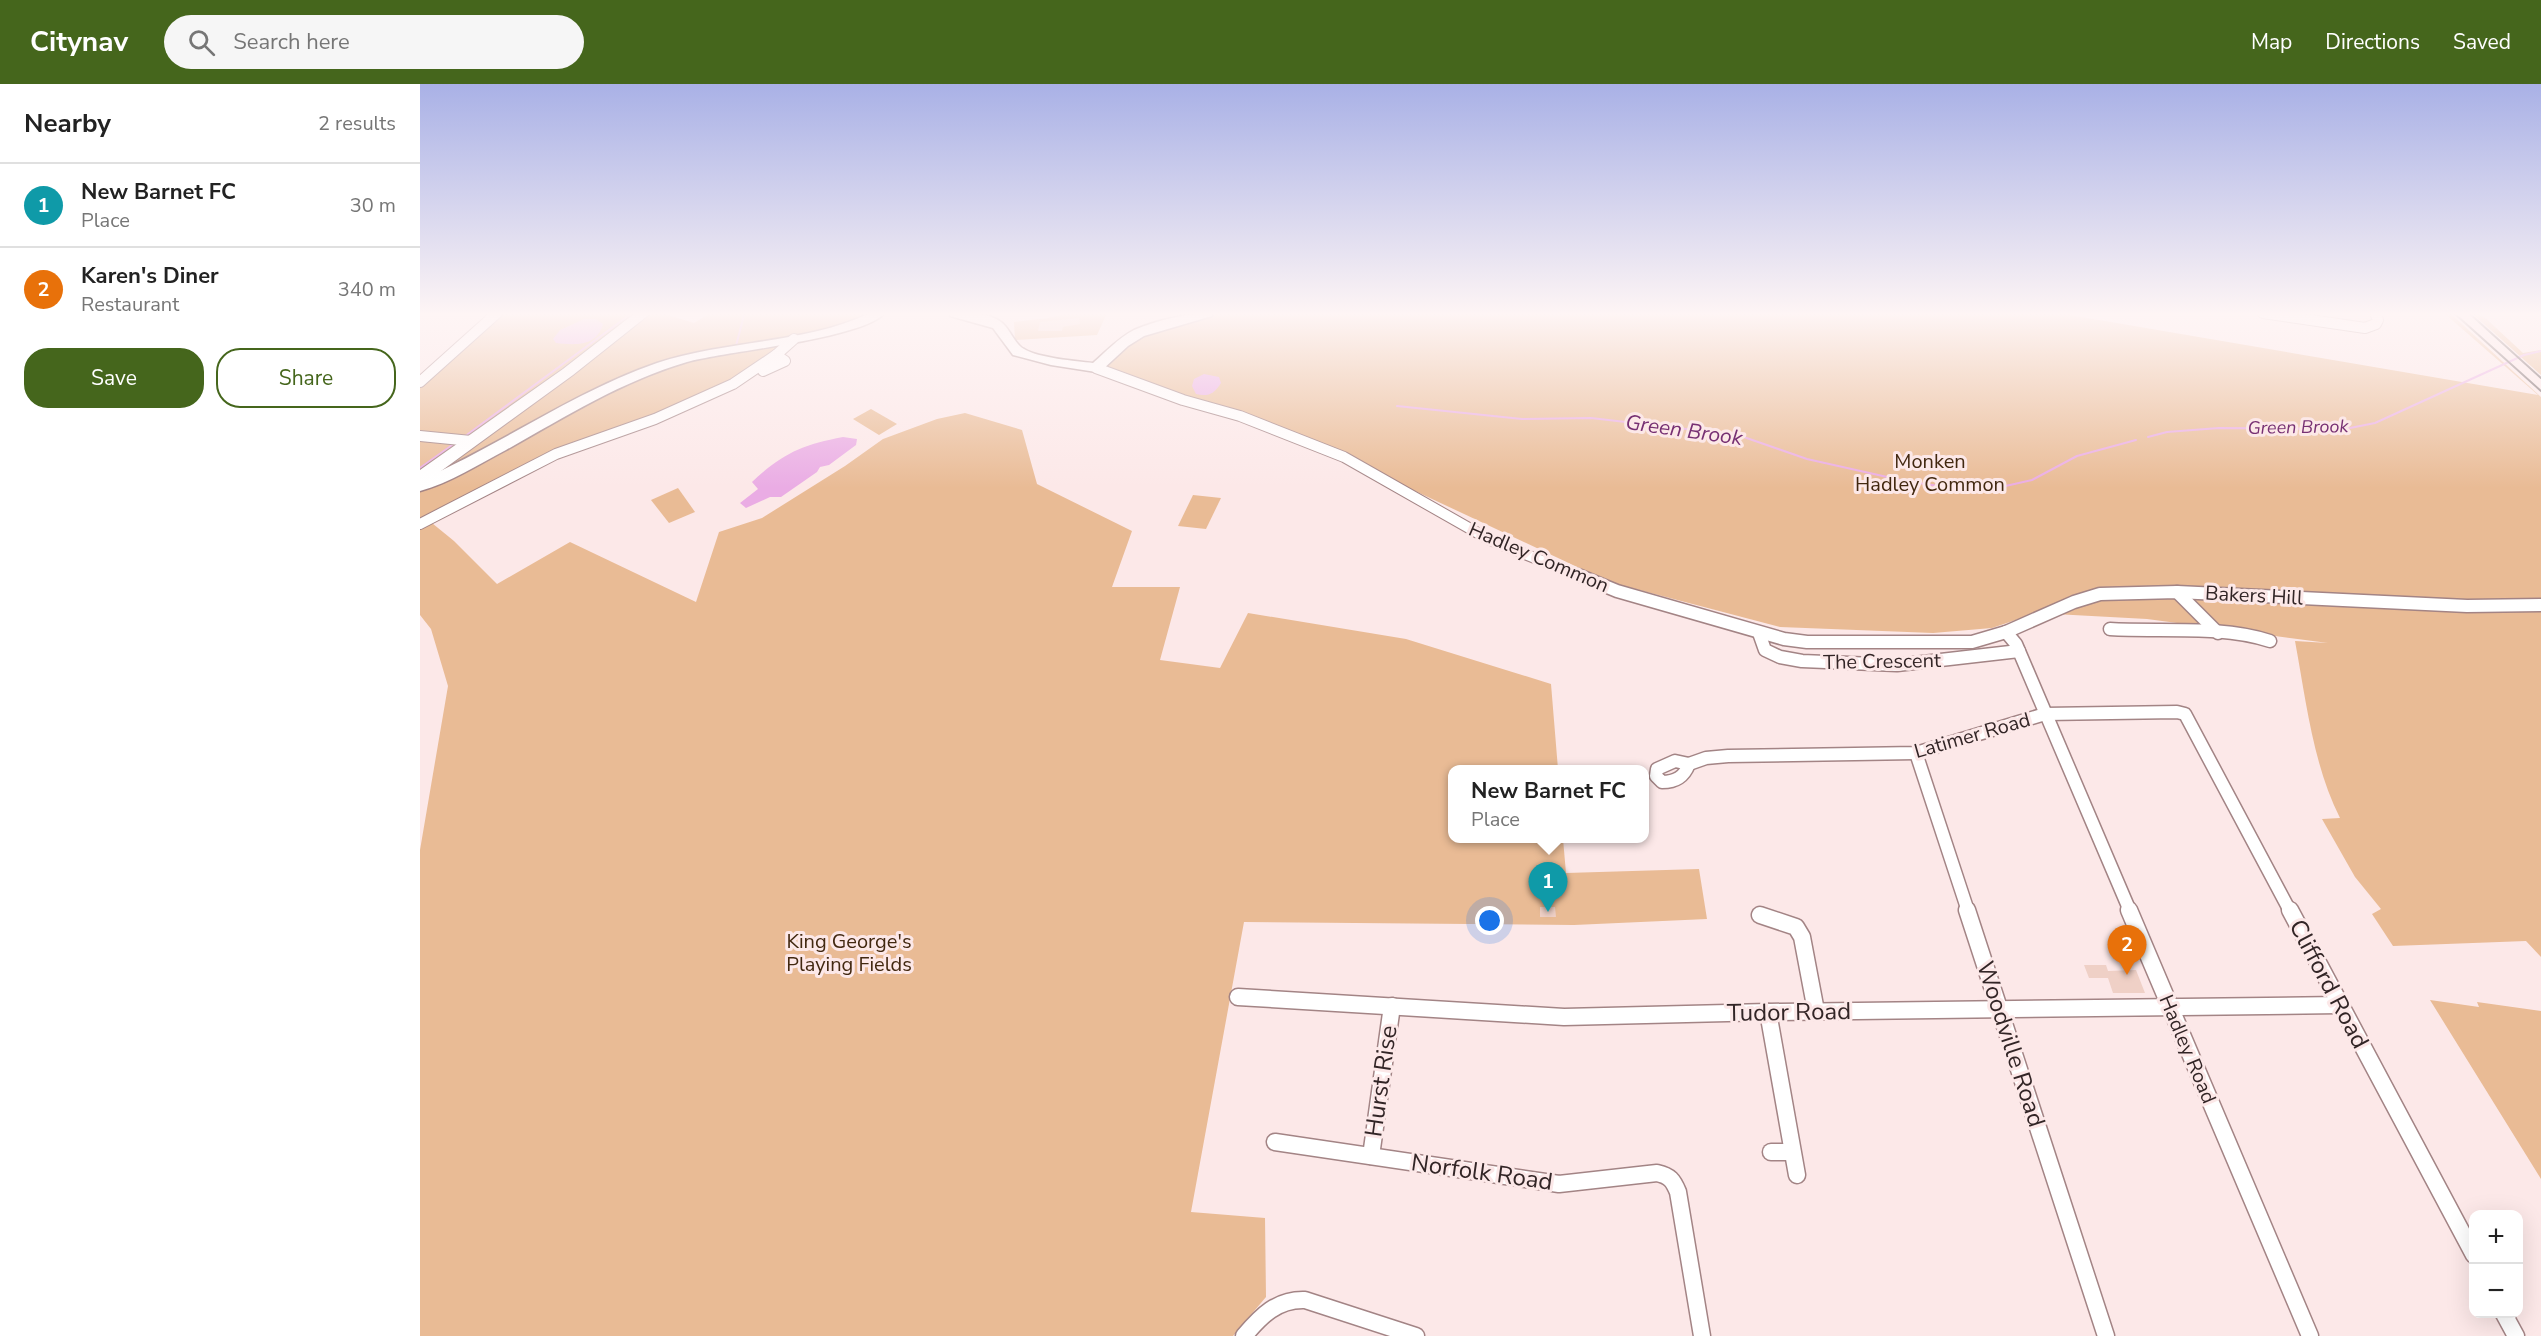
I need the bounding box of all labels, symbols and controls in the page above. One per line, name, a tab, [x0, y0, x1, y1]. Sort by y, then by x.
search box	[164, 15, 584, 69]
text: Citynav	[30, 23, 128, 61]
icon: search	[185, 26, 218, 59]
text: Search here	[233, 27, 350, 57]
text: Map	[2251, 28, 2292, 56]
text: Directions	[2325, 28, 2420, 56]
text: Saved	[2453, 28, 2511, 56]
text: Nearby	[24, 106, 111, 141]
text: 2 results	[318, 110, 396, 137]
text: New Barnet FC	[81, 177, 236, 207]
text: 1	[38, 192, 50, 219]
text: 30 m	[350, 192, 396, 219]
text: Place	[81, 207, 130, 234]
text: Karen's Diner	[81, 261, 219, 291]
text: 2	[38, 276, 50, 303]
text: 340 m	[338, 276, 396, 303]
text: Restaurant	[81, 291, 179, 318]
button: Save	[24, 348, 204, 408]
button: Share	[216, 348, 396, 408]
water label: Green Brook	[1624, 408, 1745, 452]
water label: Green Brook	[2247, 414, 2350, 440]
park label: Monken Hadley Common	[1855, 448, 2005, 498]
street label: Hadley Common	[1465, 516, 1613, 599]
street label: Bakers Hill	[2204, 579, 2304, 612]
street label: The Crescent	[1823, 647, 1942, 676]
street label: Latimer Road	[1911, 706, 2033, 765]
popup	[1448, 765, 1649, 843]
text: New Barnet FC	[1471, 776, 1626, 806]
text: Place	[1471, 806, 1520, 833]
pin: 1	[1528, 862, 1568, 912]
your location	[1475, 906, 1504, 935]
street label: Clifford Road	[2282, 914, 2376, 1054]
pin: 2	[2108, 926, 2146, 975]
park label: King George's Playing Fields	[786, 928, 912, 978]
street label: Woodville Road	[1969, 957, 2053, 1131]
street label: Hadley Road	[2152, 991, 2223, 1108]
street label: Tudor Road	[1727, 995, 1851, 1029]
street label: Hurst Rise	[1357, 1023, 1405, 1139]
street label: Norfolk Road	[1409, 1146, 1555, 1198]
map controls	[2469, 1210, 2523, 1318]
button: +	[2469, 1210, 2523, 1264]
button: −	[2469, 1264, 2523, 1318]

